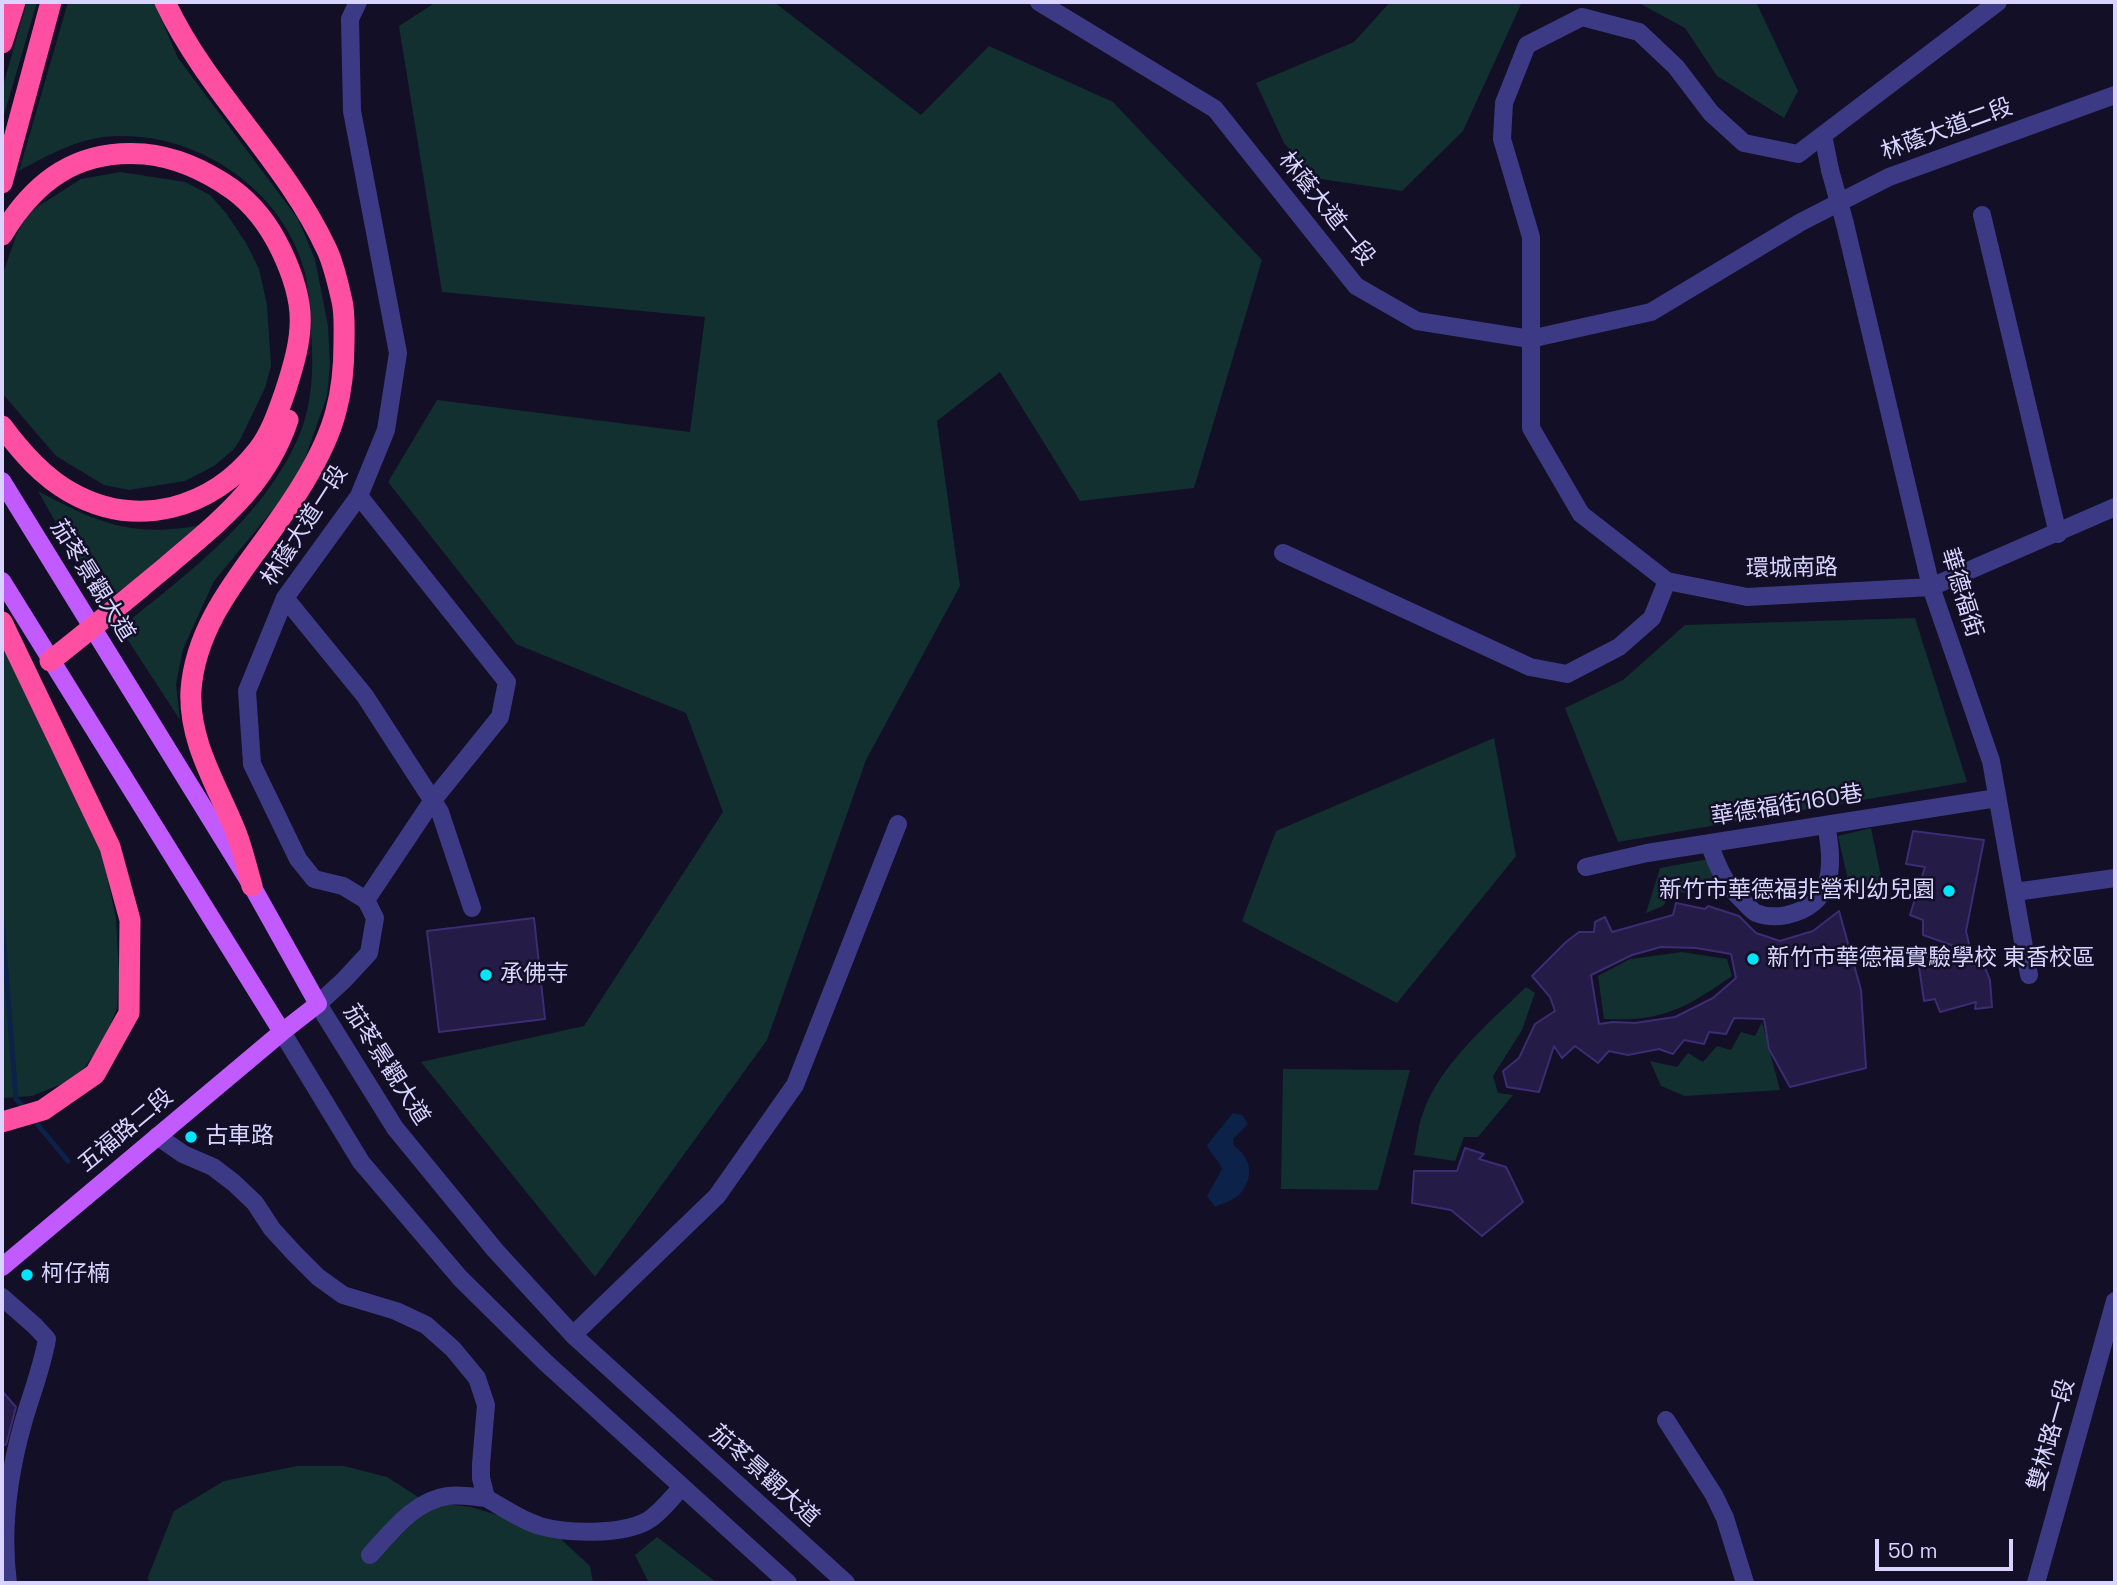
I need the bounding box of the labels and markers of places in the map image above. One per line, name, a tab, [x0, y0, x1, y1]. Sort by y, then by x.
place label: 新竹市華德福非營利幼兒園	[1659, 877, 1935, 905]
marker: 新竹市華德福非營利幼兒園	[1941, 883, 1957, 899]
place label: 新竹市華德福實驗學校 東香校區	[1767, 945, 2095, 973]
marker: 新竹市華德福實驗學校 東香校區	[1745, 951, 1761, 967]
place label: 承佛寺	[500, 961, 569, 989]
marker: 承佛寺	[478, 967, 494, 983]
place label: 古車路	[205, 1123, 274, 1151]
marker: 古車路	[183, 1129, 199, 1145]
place label: 柯仔楠	[41, 1261, 110, 1289]
marker: 柯仔楠	[19, 1267, 35, 1283]

